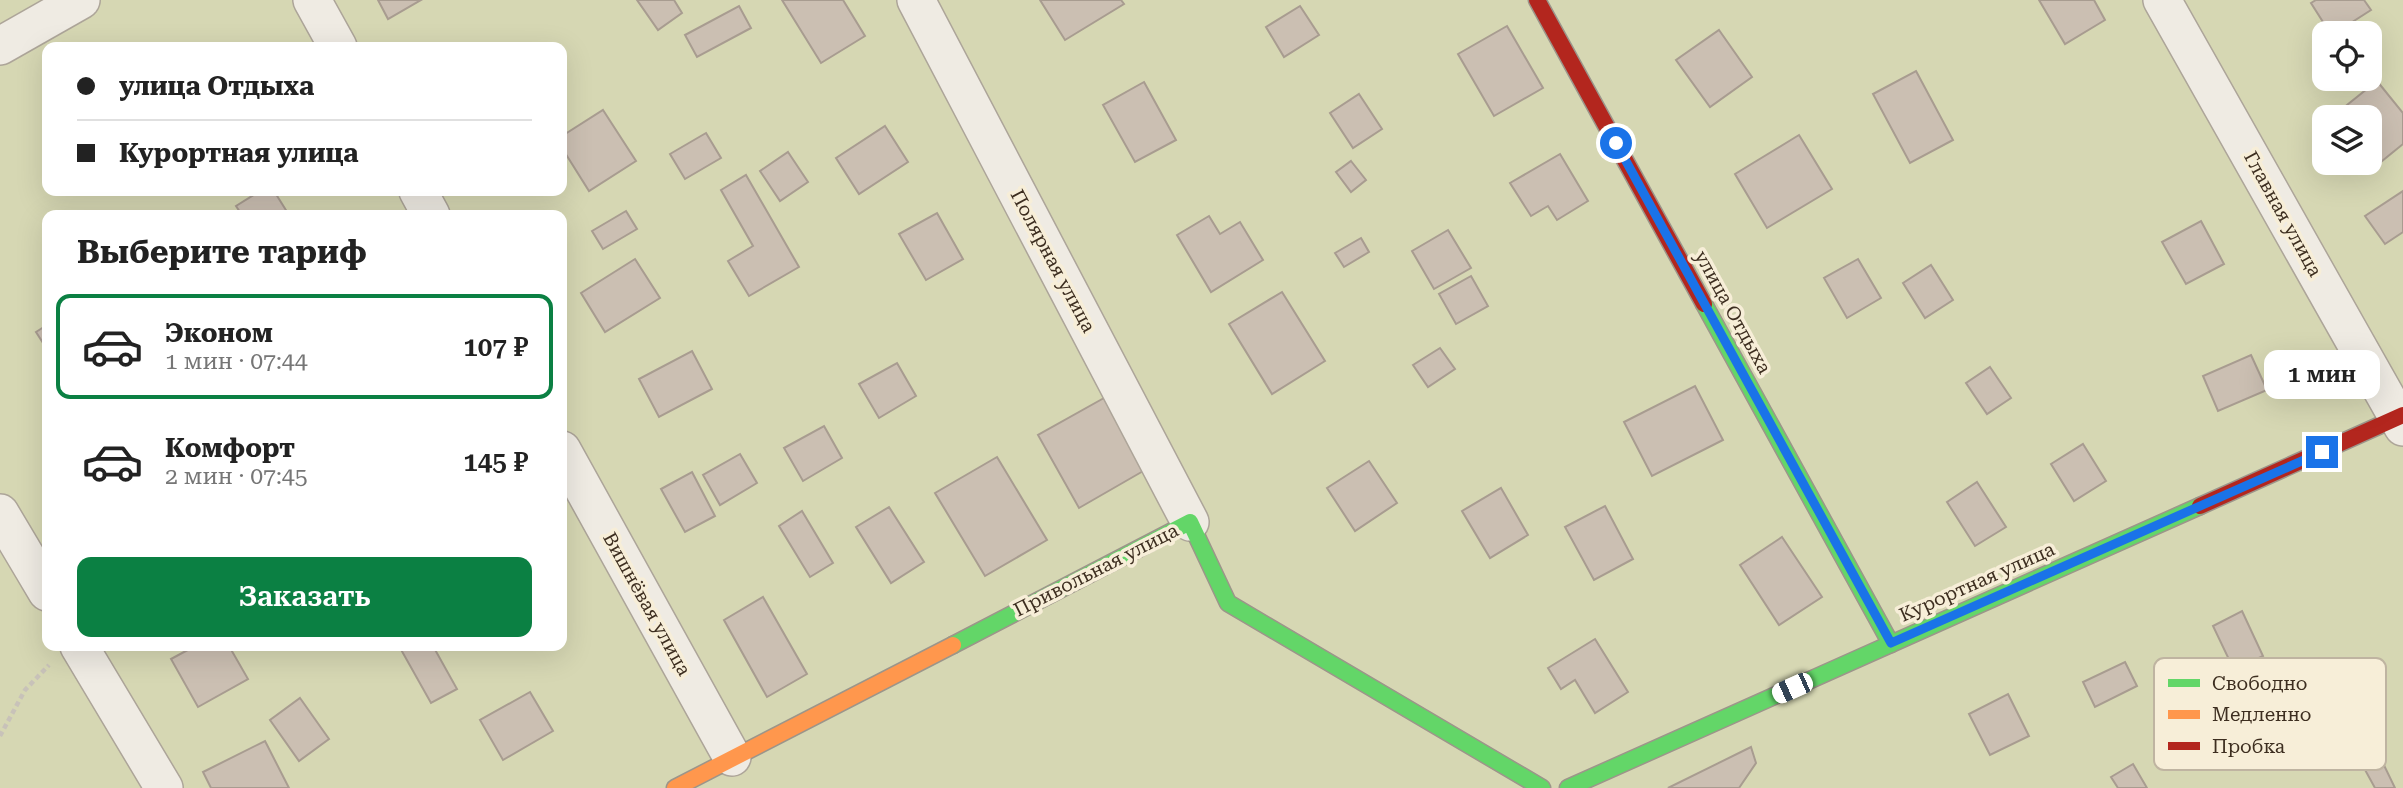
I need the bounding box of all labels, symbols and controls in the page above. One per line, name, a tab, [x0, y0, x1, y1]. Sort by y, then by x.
map controls	[2312, 21, 2382, 175]
button: locate	[2312, 21, 2382, 91]
text: улица Отдыха	[119, 71, 314, 101]
button: layers	[2312, 105, 2382, 175]
route start	[1600, 127, 1632, 159]
text: Курортная улица	[119, 138, 359, 168]
street label: Главная улица	[2239, 147, 2327, 281]
street label: Полярная улица	[1006, 186, 1101, 337]
text: Выберите тариф	[77, 233, 367, 271]
street label: улица Отдыха	[1690, 246, 1777, 378]
icon: car	[81, 315, 144, 378]
text: Эконом	[165, 318, 273, 348]
text: 107 ₽	[463, 332, 528, 362]
text: 1 мин · 07:44	[165, 348, 308, 375]
callout: 1 мин	[2264, 350, 2380, 400]
text: 1 мин	[2288, 361, 2356, 388]
icon: car	[81, 430, 144, 493]
text: Комфорт	[165, 433, 295, 463]
route end	[2306, 436, 2338, 468]
text: 145 ₽	[463, 447, 528, 477]
text: 2 мин · 07:45	[165, 463, 308, 490]
street label: Привольная улица	[1010, 518, 1183, 621]
street label: Вишнёвая улица	[598, 528, 696, 680]
street label: Курортная улица	[1896, 537, 2059, 627]
button: Заказать	[77, 557, 532, 637]
legend	[2154, 658, 2386, 770]
car	[1769, 670, 1816, 706]
text: Свободно	[2212, 672, 2307, 695]
text: Медленно	[2212, 703, 2311, 726]
text: Пробка	[2212, 735, 2286, 758]

